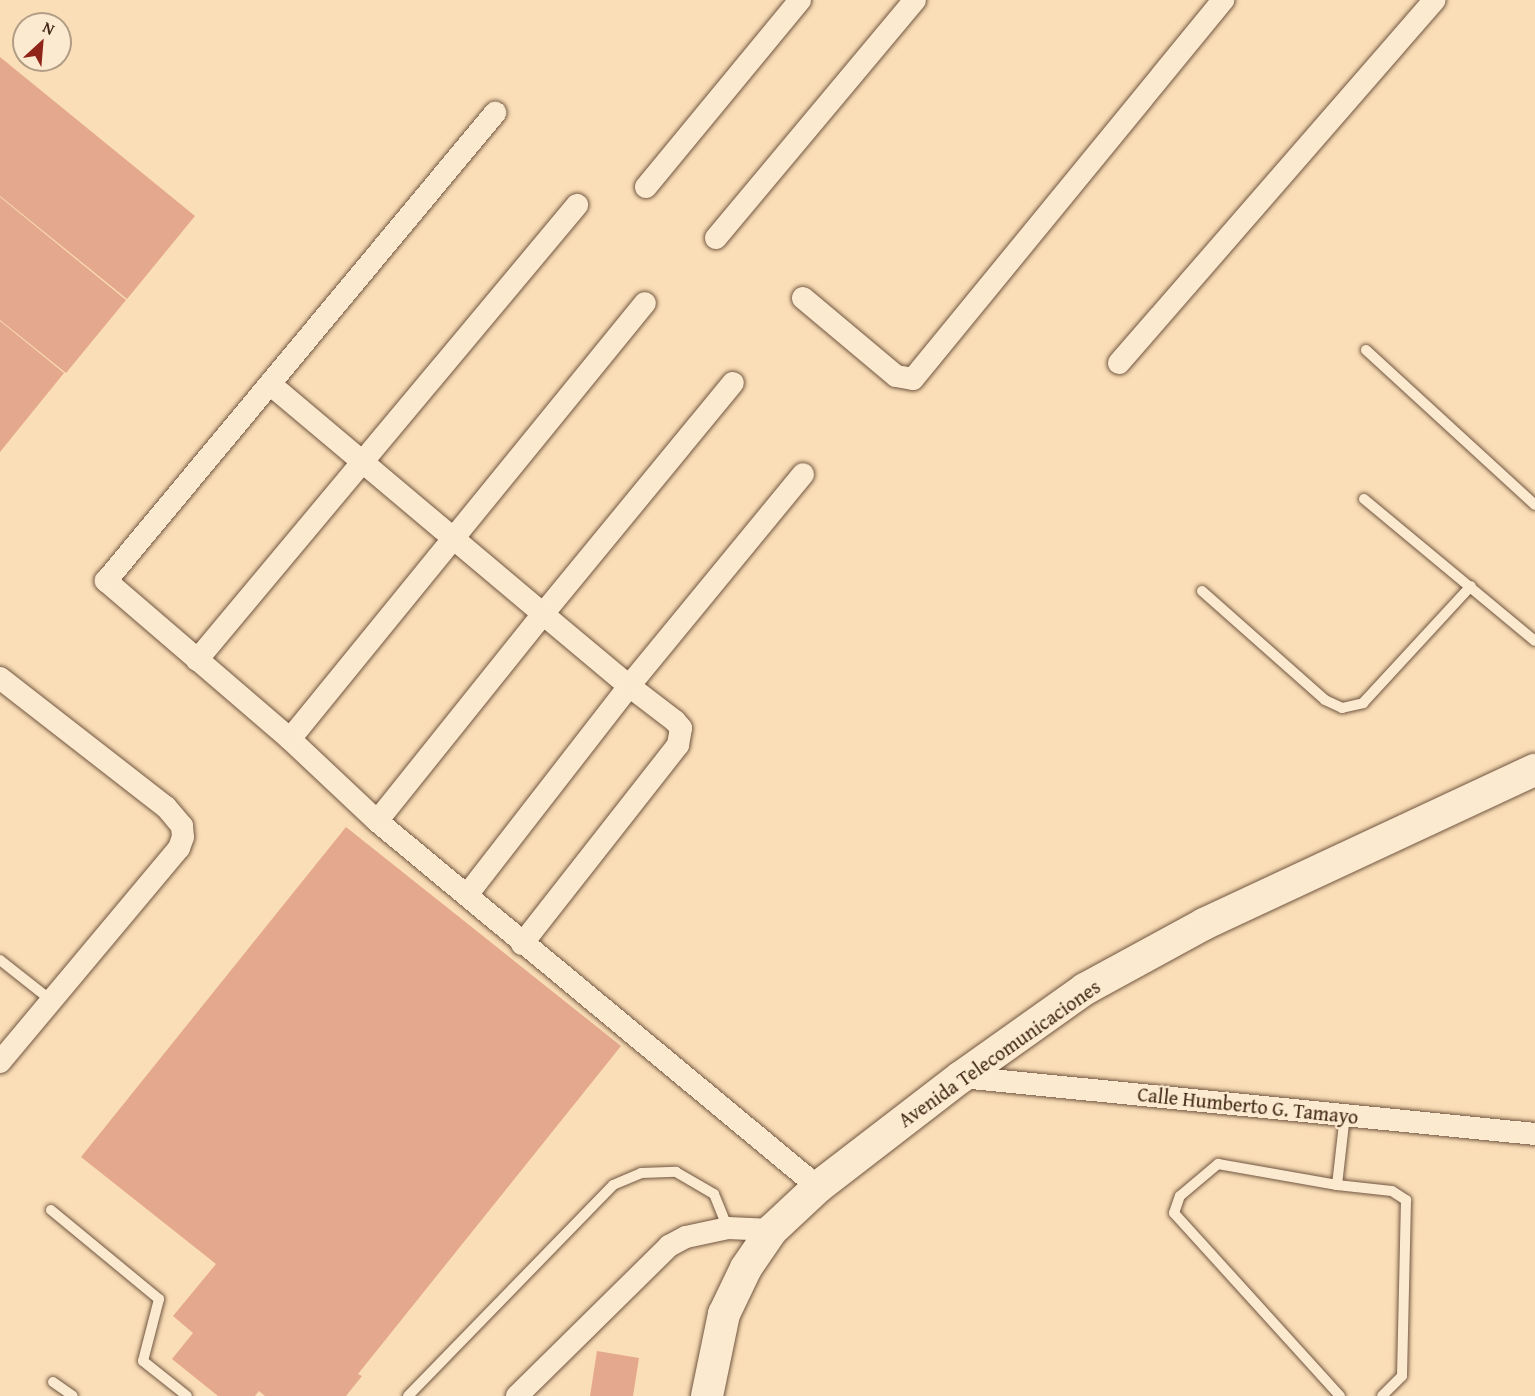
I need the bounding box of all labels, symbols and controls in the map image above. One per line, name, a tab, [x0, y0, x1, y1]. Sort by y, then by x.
north arrow	[12, 12, 72, 72]
text: N	[39, 14, 59, 41]
street label: Avenida Telecomunicaciones	[893, 974, 1105, 1132]
street label: Calle Humberto G. Tamayo	[1136, 1081, 1360, 1129]

